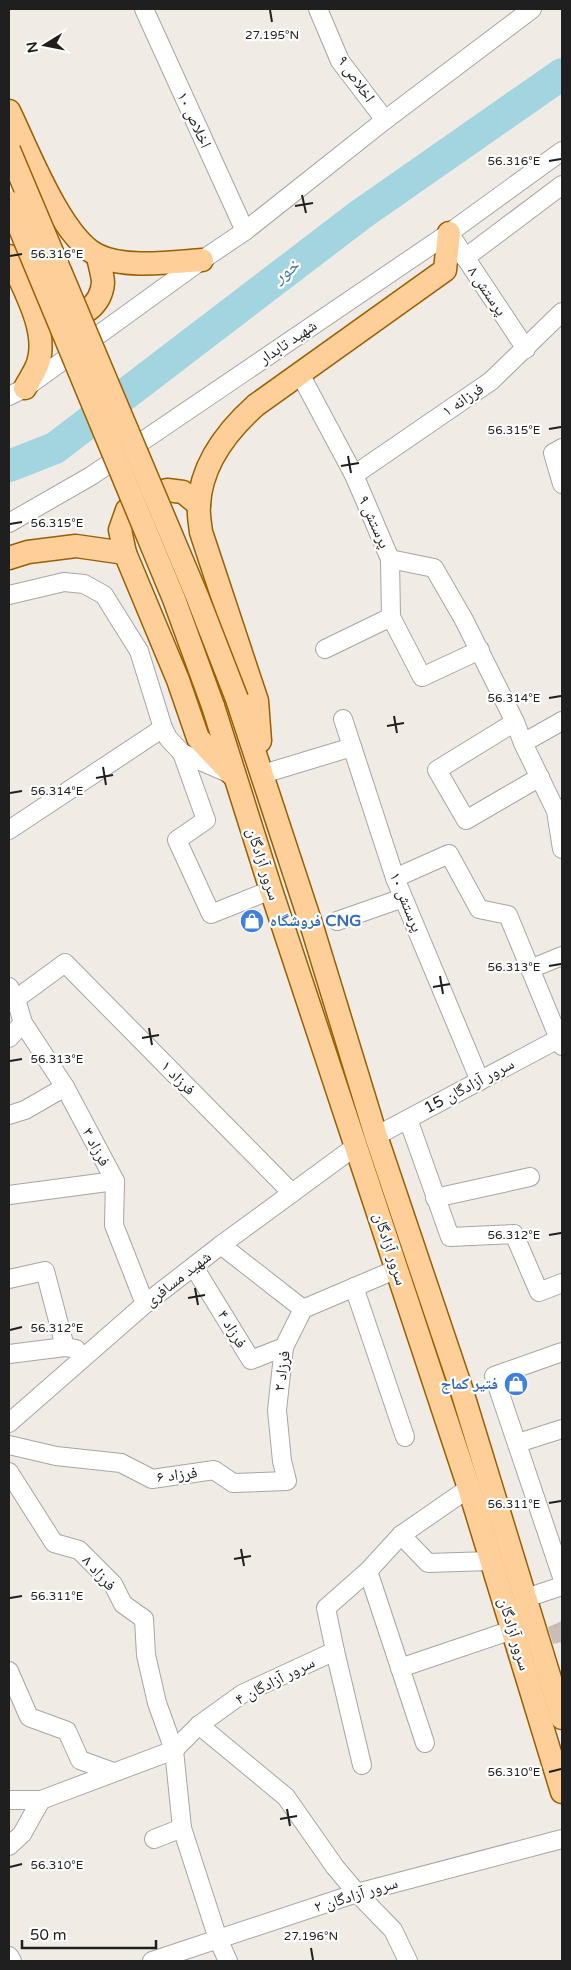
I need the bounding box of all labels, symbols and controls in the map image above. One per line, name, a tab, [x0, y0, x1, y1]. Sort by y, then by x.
north arrow	[20, 20, 70, 70]
text: 27.195°N	[245, 28, 299, 42]
text: N	[23, 40, 42, 54]
street label: اخلاص ۹	[333, 52, 379, 106]
street label: اخلاص ۱۰	[172, 89, 216, 151]
text: 56.316°E	[488, 154, 541, 168]
text: 56.316°E	[31, 247, 84, 261]
water label: خور	[267, 254, 304, 289]
street label: پرستش ۸	[463, 262, 511, 320]
street label: شهید تابدار	[254, 315, 321, 369]
street label: فرزانه ۱	[438, 379, 488, 421]
text: 56.315°E	[488, 423, 541, 437]
street label: پرستش ۹	[354, 492, 395, 552]
text: 56.315°E	[31, 516, 84, 530]
text: 56.314°E	[488, 691, 541, 705]
text: 56.314°E	[31, 784, 84, 798]
street label: سرور آزادگان	[242, 825, 284, 903]
street label: پرستش ۱۰	[385, 869, 427, 935]
shop icon: فروشگاه CNG	[239, 908, 265, 934]
place label: فروشگاه CNG	[270, 911, 361, 931]
text: 56.313°E	[488, 960, 541, 974]
text: 56.313°E	[31, 1052, 84, 1066]
street label: سرور آزادگان 15	[420, 1054, 518, 1118]
street label: فرزاد ۱	[156, 1056, 200, 1100]
street label: فرزاد ۳	[78, 1124, 114, 1170]
street label: سرور آزادگان	[369, 1210, 411, 1288]
text: 56.312°E	[488, 1228, 541, 1242]
street label: شهید مسافری	[141, 1247, 215, 1311]
street label: فرزاد ۴	[213, 1306, 251, 1352]
text: 56.312°E	[31, 1321, 84, 1335]
street label: فرزاد ۲	[269, 1349, 295, 1393]
shop icon: فتیر کماج	[503, 1371, 529, 1397]
place label: فتیر کماج	[440, 1374, 498, 1394]
street label: فرزاد ۶	[155, 1463, 199, 1487]
text: 56.311°E	[488, 1497, 541, 1511]
street label: فرزاد ۸	[78, 1551, 120, 1595]
text: 56.311°E	[31, 1589, 84, 1603]
street label: سرور آزادگان	[493, 1595, 535, 1673]
street label: سرور آزادگان ۴	[232, 1652, 318, 1710]
text: 56.310°E	[488, 1765, 541, 1779]
text: 56.310°E	[31, 1858, 84, 1872]
street label: سرور آزادگان ۲	[312, 1873, 400, 1917]
scale bar	[22, 1918, 156, 1950]
text: 50 m	[30, 1926, 67, 1944]
text: 27.196°N	[284, 1929, 338, 1943]

